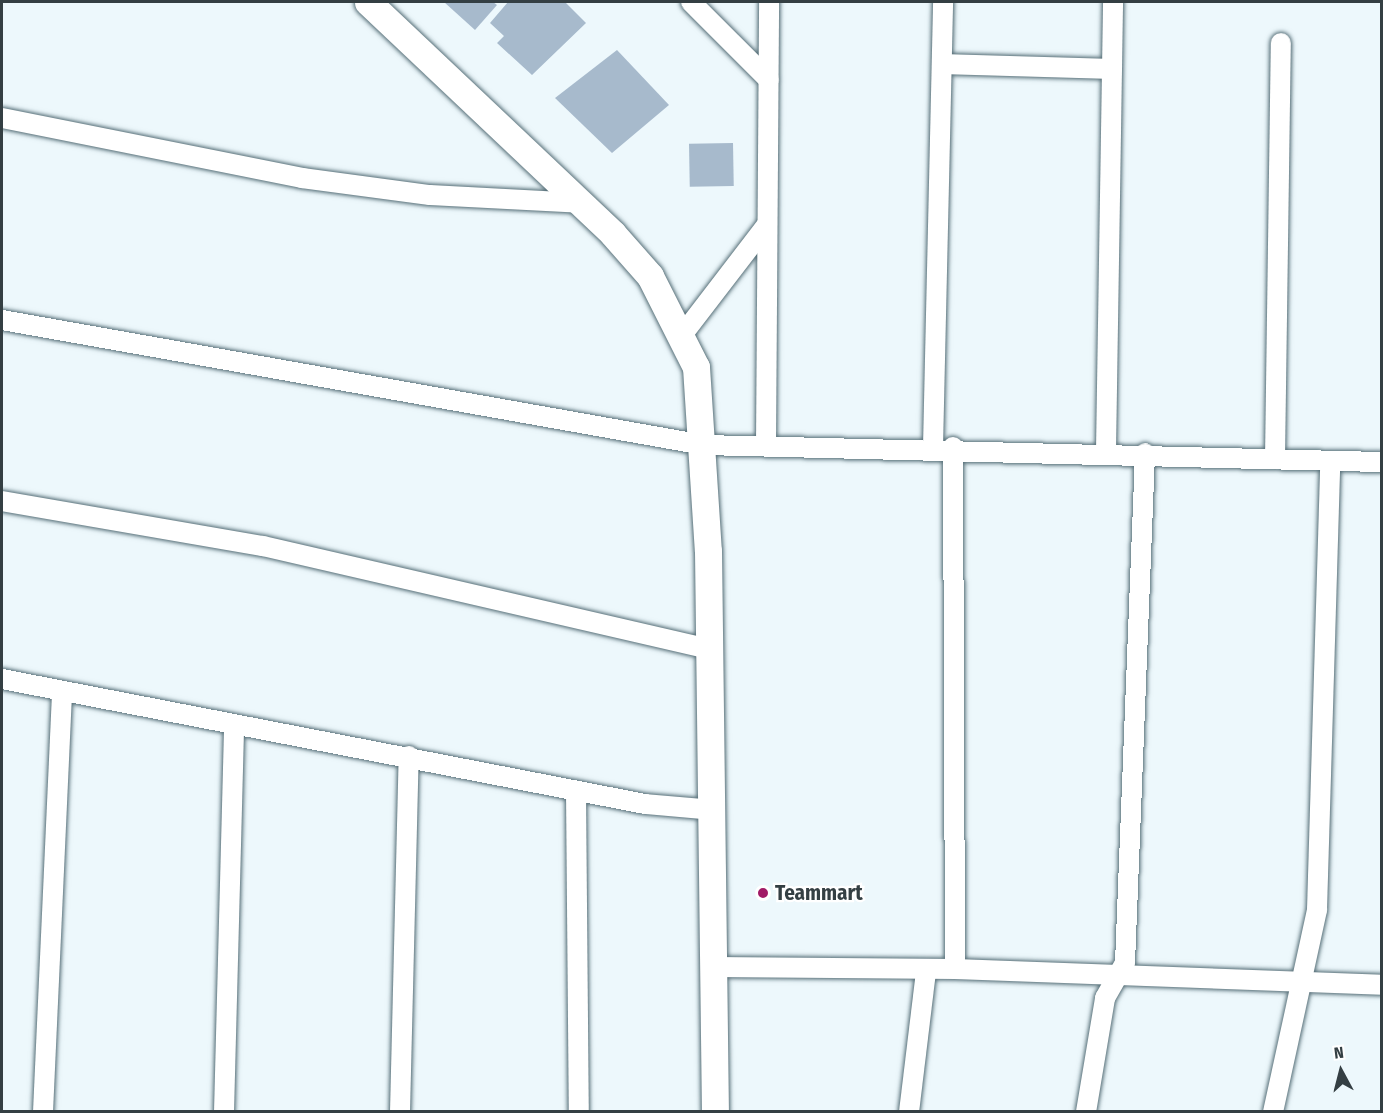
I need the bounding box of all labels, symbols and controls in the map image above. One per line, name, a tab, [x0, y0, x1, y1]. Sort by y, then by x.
place label: Teammart	[775, 880, 863, 906]
marker: Teammart	[756, 886, 770, 900]
north arrow	[1311, 1041, 1371, 1101]
text: N	[1333, 1043, 1345, 1063]

